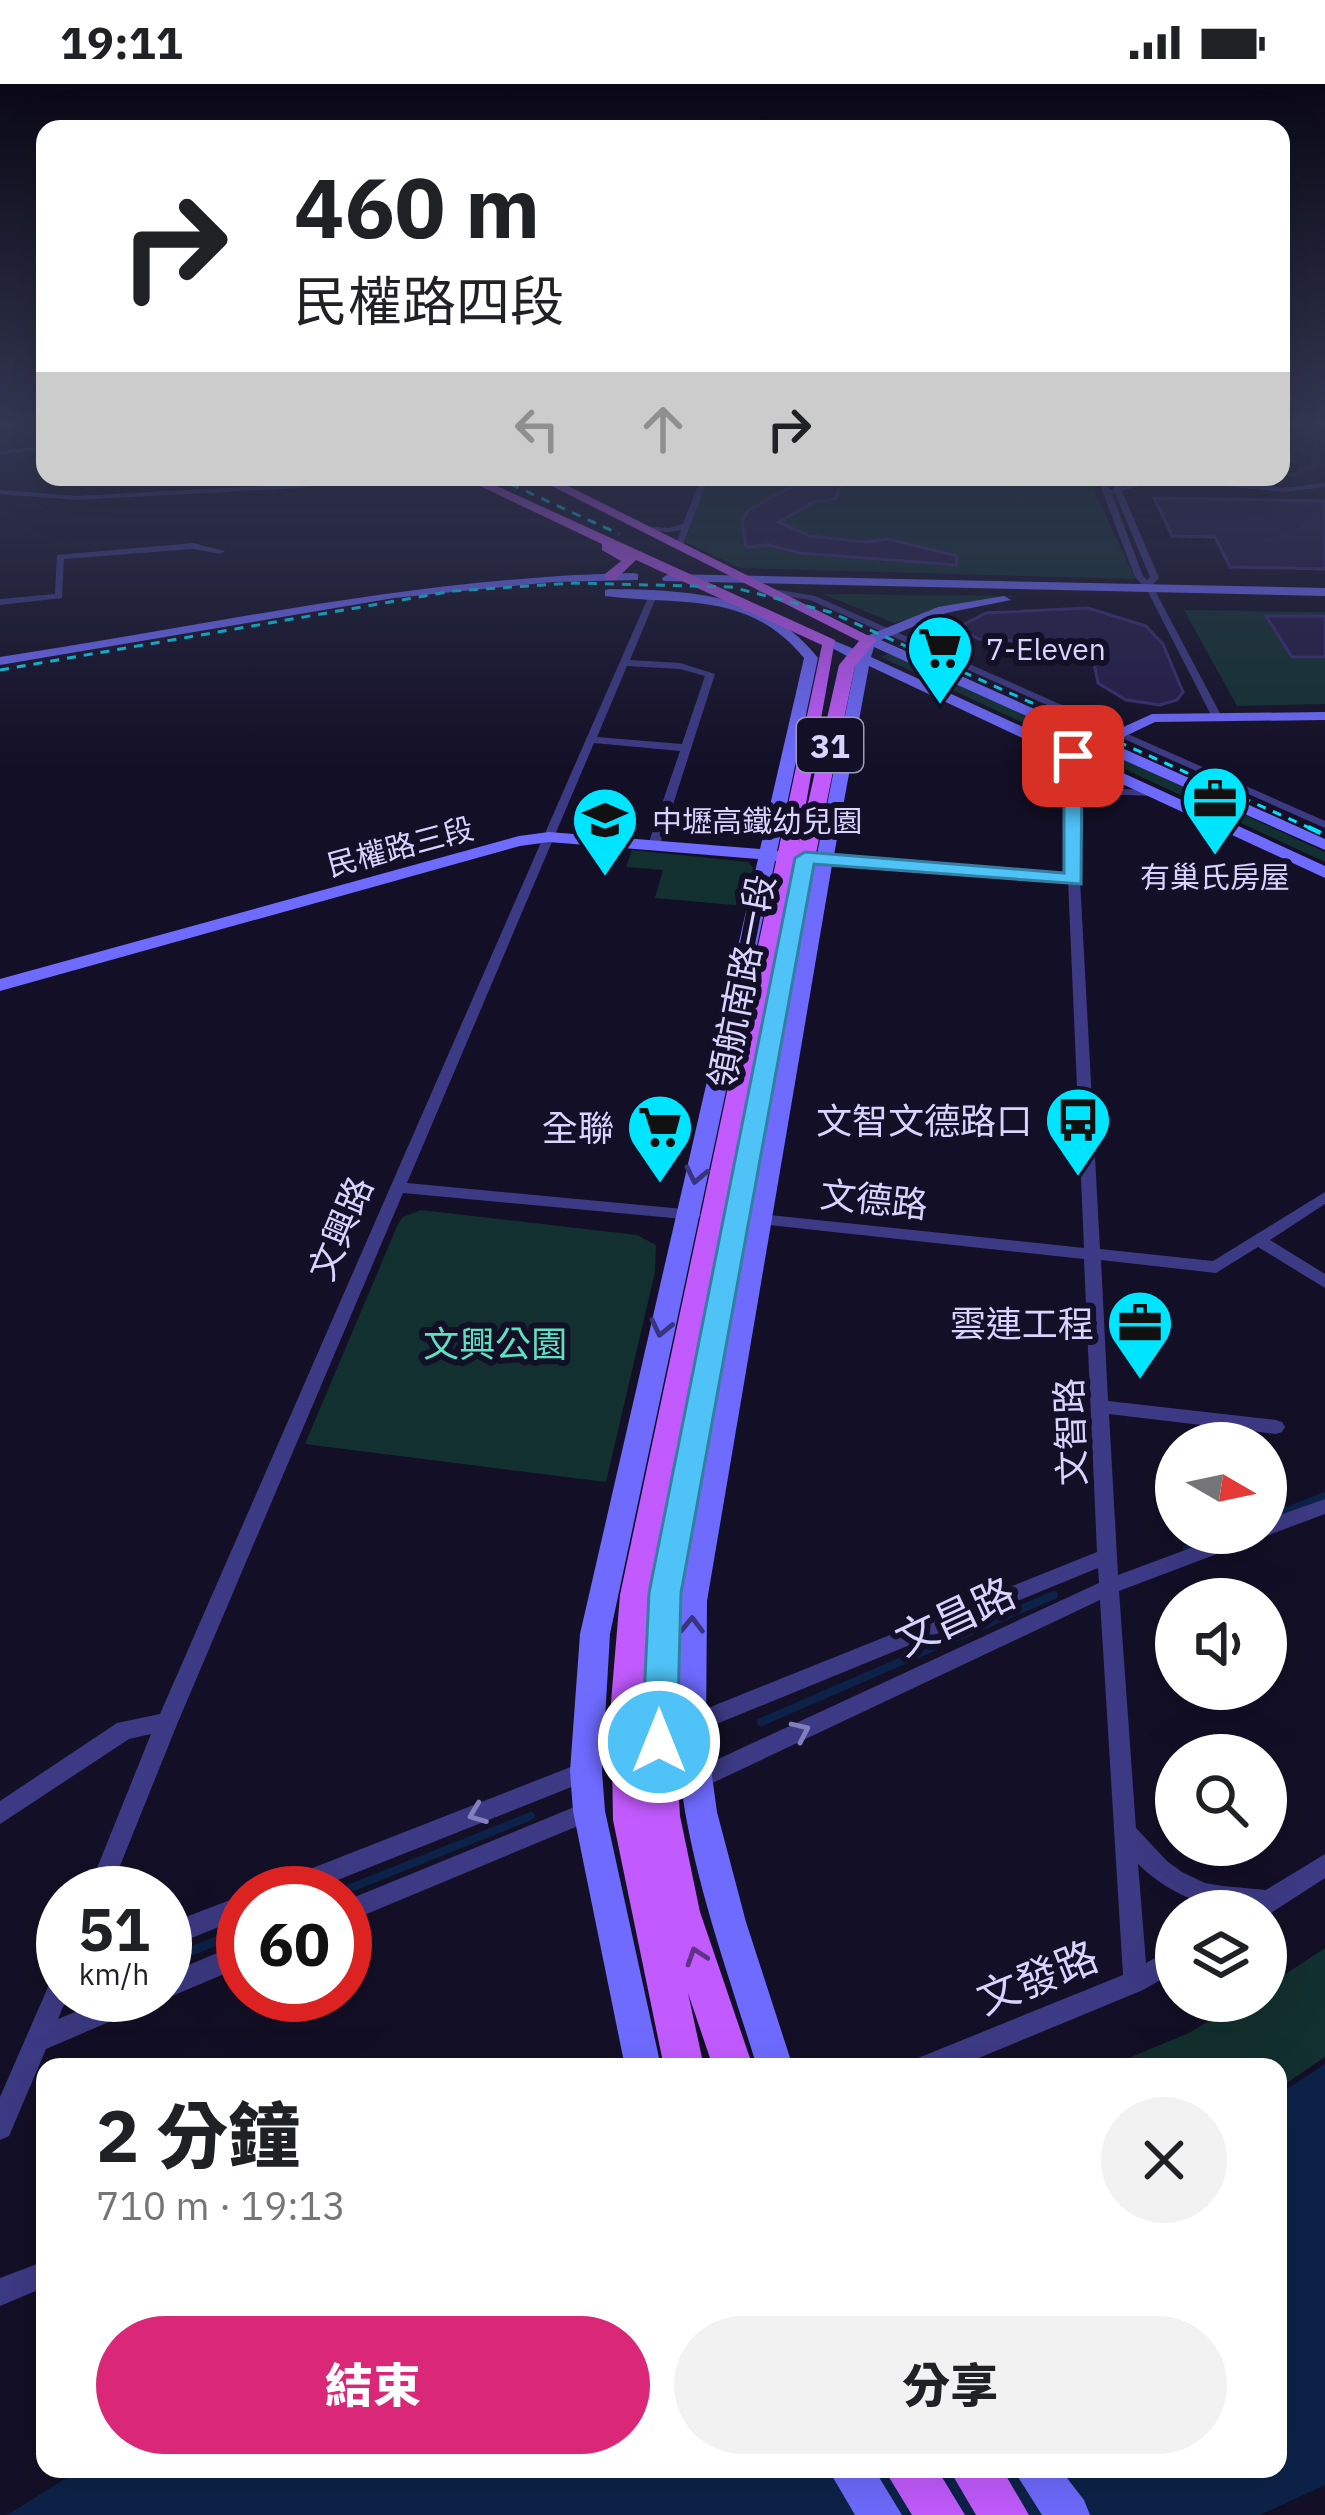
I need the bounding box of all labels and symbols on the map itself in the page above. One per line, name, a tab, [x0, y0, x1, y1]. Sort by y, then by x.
supermarket icon: 7-Eleven	[905, 613, 975, 707]
place label: 7-Eleven	[986, 629, 1106, 668]
pin	[1022, 705, 1124, 807]
road number: 31	[797, 718, 863, 772]
office icon: 有巢氏房屋	[1180, 764, 1250, 858]
school or university icon: 中壢高鐵幼兒園	[570, 785, 640, 879]
place label: 中壢高鐵幼兒園	[652, 801, 862, 840]
street label: 民權路三段	[323, 808, 477, 884]
place label: 有巢氏房屋	[1140, 857, 1290, 896]
street label: 領航南路一段	[697, 870, 785, 1092]
bus stop icon: 文智文德路口	[1043, 1085, 1113, 1179]
supermarket icon: 全聯	[625, 1092, 695, 1186]
place label: 文智文德路口	[816, 1097, 1032, 1144]
place label: 全聯	[542, 1104, 614, 1151]
one-way arrow	[684, 1164, 710, 1184]
street label: 文興路	[297, 1169, 383, 1287]
street label: 文德路	[818, 1170, 930, 1228]
office icon: 雲連工程	[1105, 1288, 1175, 1382]
place label: 雲連工程	[950, 1300, 1094, 1347]
one-way arrow	[649, 1318, 674, 1338]
park label: 文興公園	[423, 1320, 567, 1367]
street label: 文智路	[1045, 1377, 1095, 1487]
north arrow	[1155, 1422, 1287, 1554]
street label: 文昌路	[886, 1564, 1024, 1668]
one-way arrow	[679, 1615, 705, 1634]
position arrow	[596, 1679, 722, 1805]
one-way arrow	[789, 1721, 810, 1745]
one-way arrow	[468, 1800, 489, 1824]
speed limit sign: 60	[216, 1866, 372, 2022]
street label: 文發路	[968, 1928, 1106, 2026]
one-way arrow	[685, 1946, 710, 1967]

